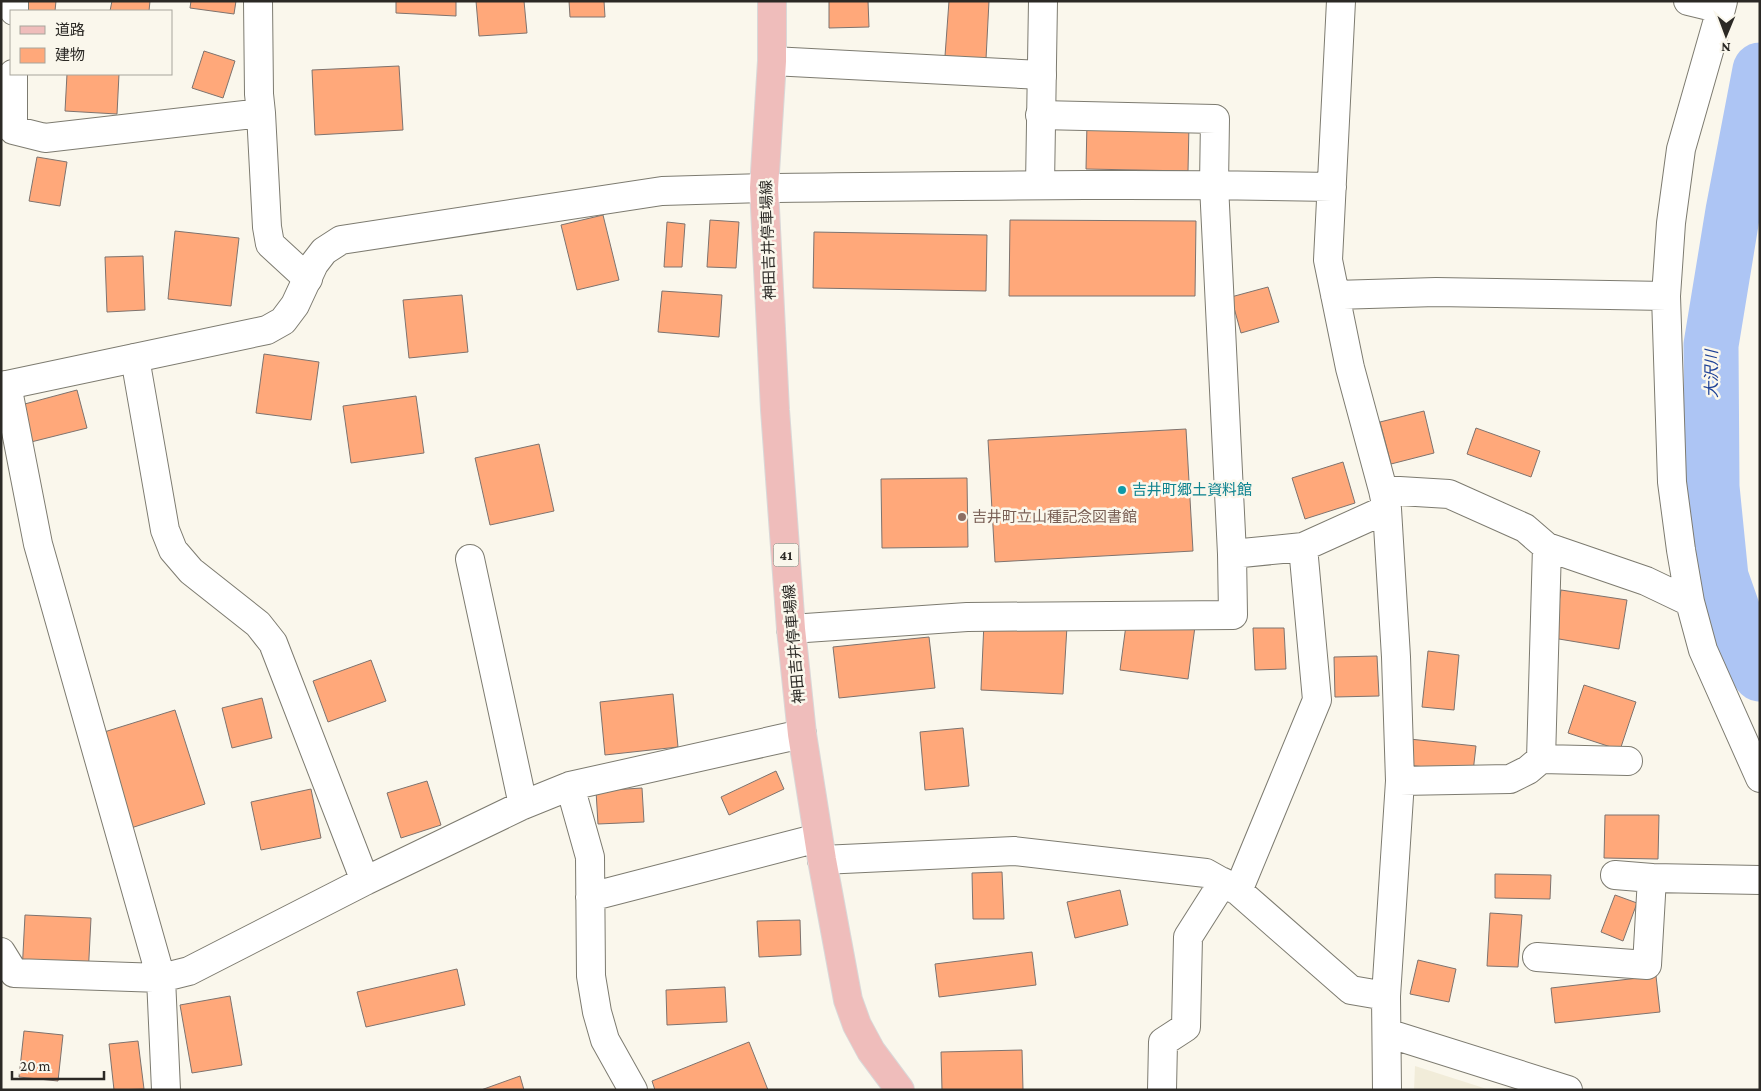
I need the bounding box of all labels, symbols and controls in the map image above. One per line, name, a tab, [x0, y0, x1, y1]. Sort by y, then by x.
legend	[10, 10, 172, 75]
north arrow	[1701, 10, 1751, 60]
text: 道路	[55, 22, 85, 38]
text: N	[1720, 40, 1731, 56]
text: 建物	[55, 47, 85, 63]
street label: 神田吉井停車場線	[757, 180, 778, 300]
water label: 大沢川	[1703, 348, 1720, 398]
place label: 吉井町郷土資料館	[1132, 481, 1252, 498]
marker: 吉井町郷土資料館	[1116, 484, 1128, 496]
place label: 吉井町立山種記念図書館	[972, 508, 1137, 525]
marker: 吉井町立山種記念図書館	[956, 511, 968, 523]
road number: 41	[774, 544, 798, 566]
street label: 神田吉井停車場線	[780, 584, 807, 705]
scale bar	[12, 1048, 105, 1080]
text: 20 m	[20, 1058, 51, 1074]

